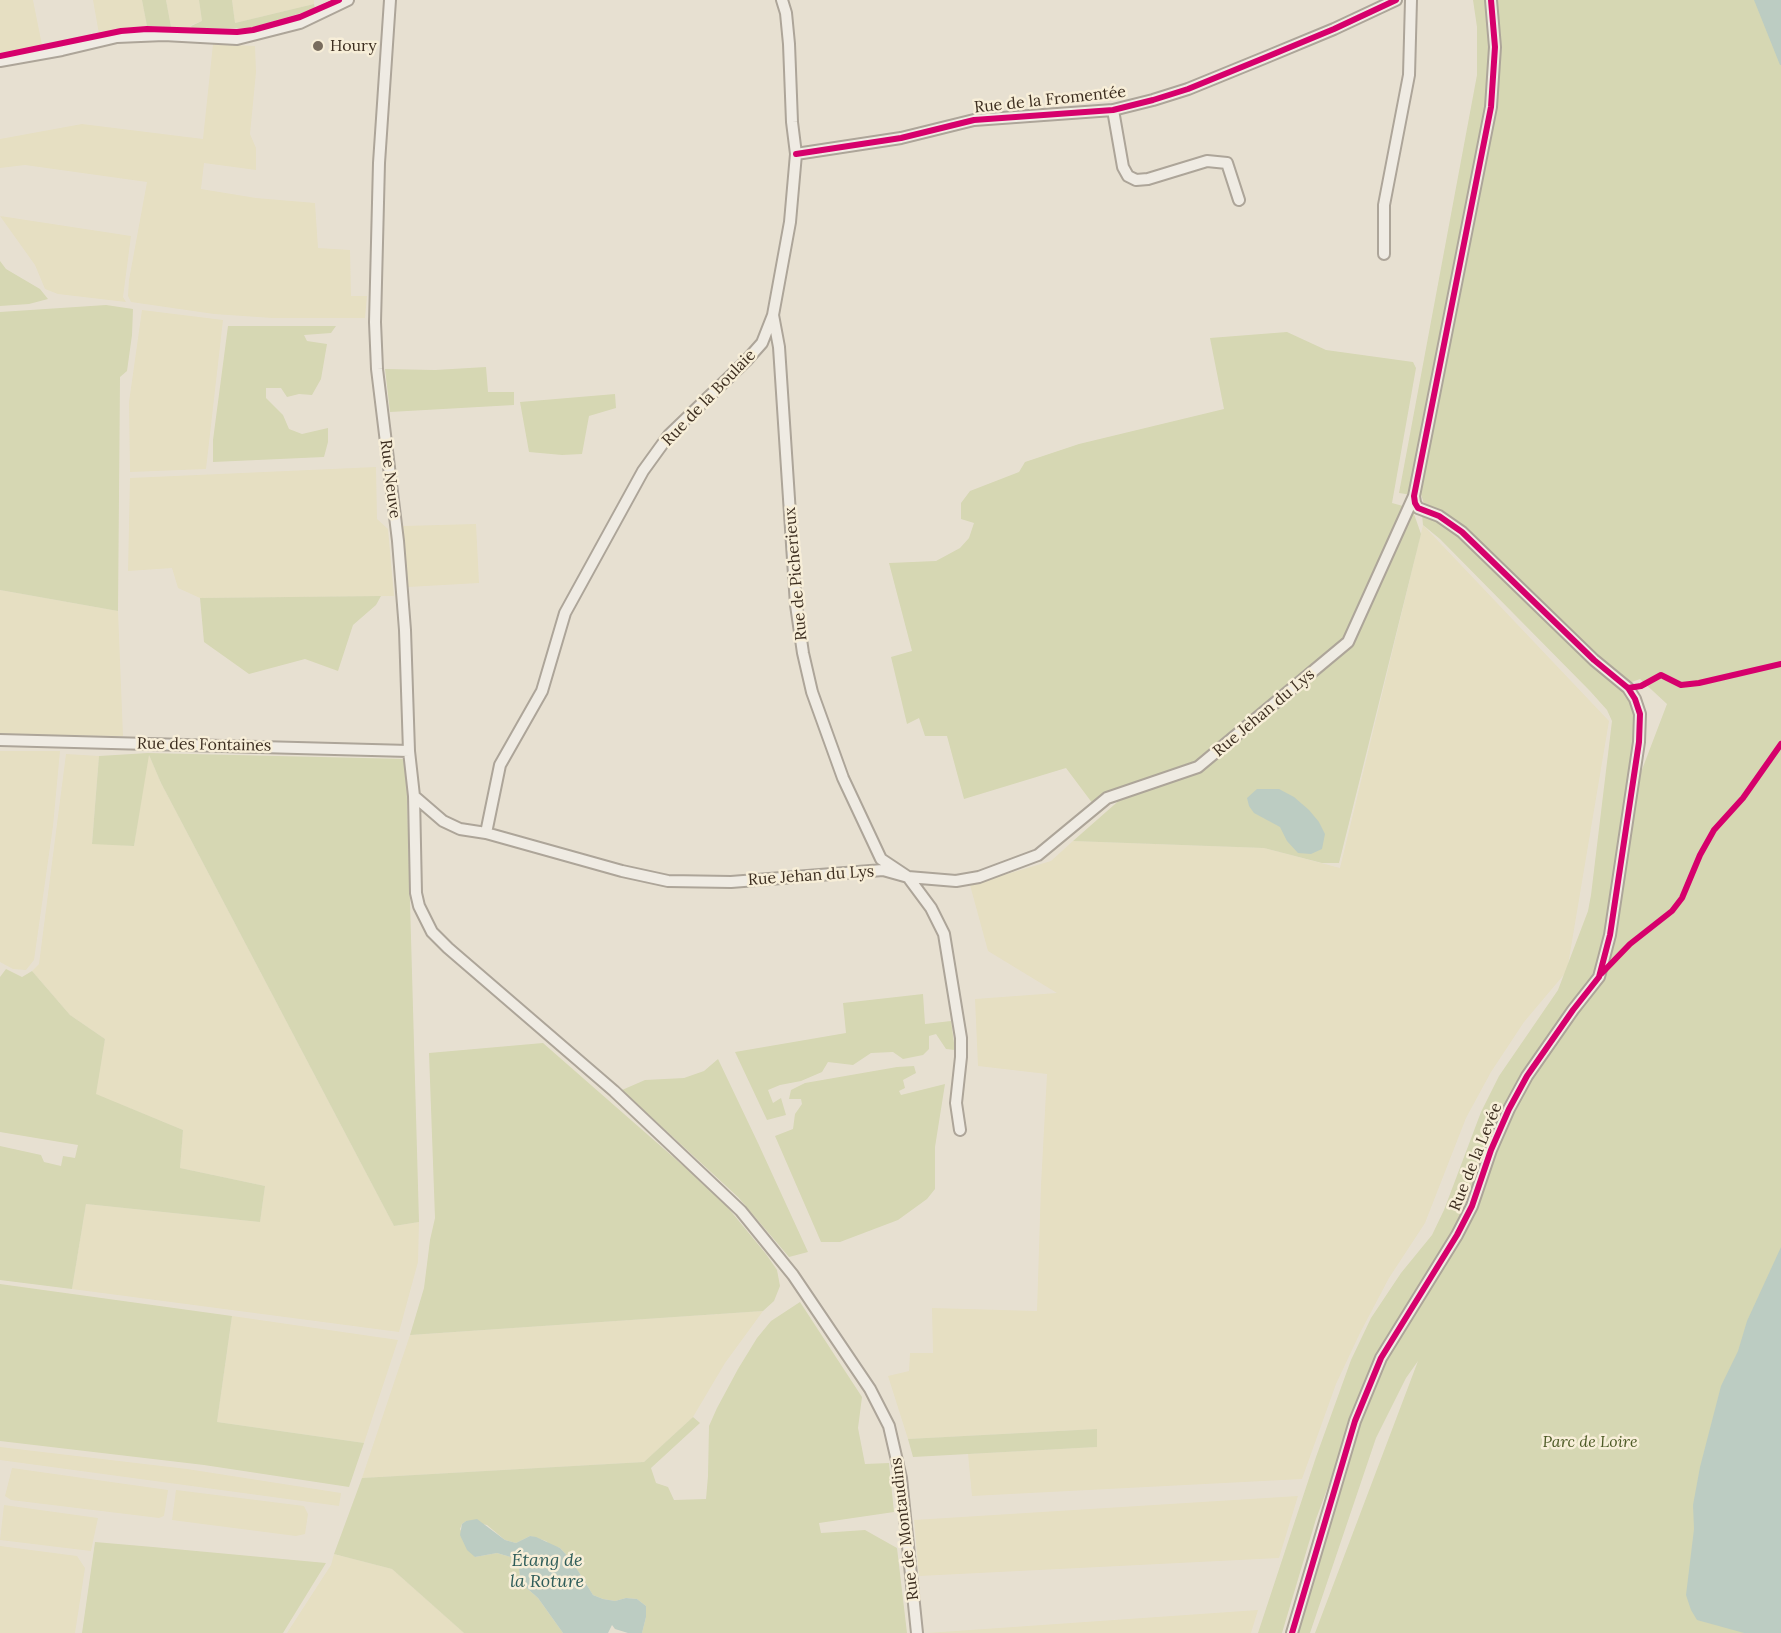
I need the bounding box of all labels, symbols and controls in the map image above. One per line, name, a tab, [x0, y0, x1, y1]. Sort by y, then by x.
place label: Houry	[330, 36, 377, 56]
marker: Houry	[311, 39, 325, 53]
street label: Rue de la Fromentée	[973, 82, 1127, 118]
street label: Rue de la Boulaie	[658, 346, 760, 450]
street label: Rue Neuve	[376, 438, 404, 520]
street label: Rue de Picherieux	[781, 506, 811, 642]
street label: Rue Jehan du Lys	[1209, 665, 1319, 761]
street label: Rue des Fontaines	[137, 734, 271, 756]
street label: Rue Jehan du Lys	[747, 862, 875, 890]
street label: Rue de la Levée	[1446, 1100, 1506, 1214]
park label: Parc de Loire	[1542, 1432, 1638, 1452]
street label: Rue de Montaudins	[887, 1457, 923, 1601]
water label: Étang de la Roture	[510, 1550, 584, 1592]

